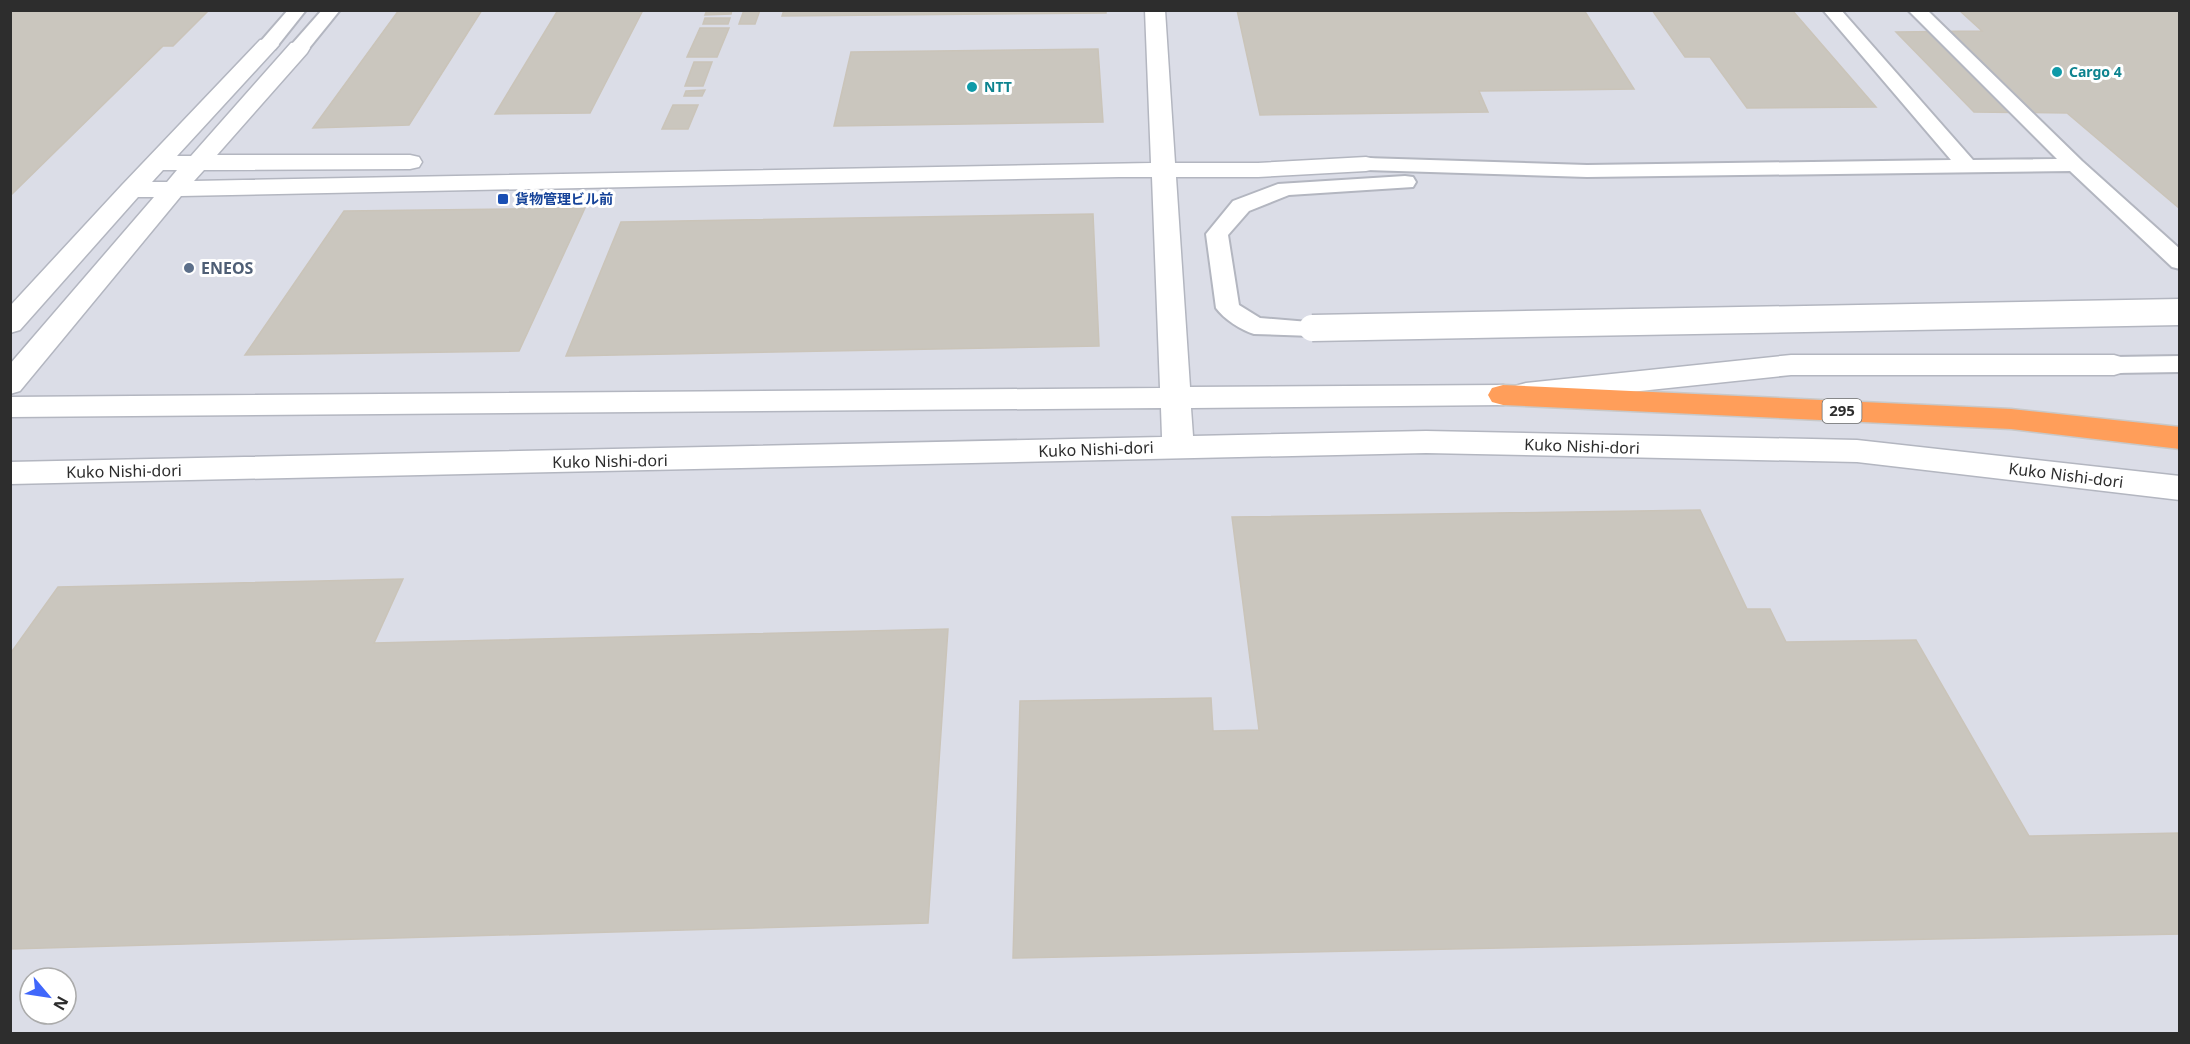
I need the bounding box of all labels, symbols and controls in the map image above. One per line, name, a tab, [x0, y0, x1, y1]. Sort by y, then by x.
place label: Cargo 4	[2069, 62, 2122, 81]
marker: Cargo 4	[2050, 65, 2064, 79]
place label: NTT	[984, 77, 1012, 96]
marker: NTT	[965, 80, 979, 94]
place label: 貨物管理ビル前	[515, 189, 613, 208]
marker: 貨物管理ビル前	[496, 192, 510, 206]
place label: ENEOS	[201, 257, 254, 279]
marker: ENEOS	[182, 261, 196, 275]
road number: 295	[1822, 399, 1862, 423]
street label: Kuko Nishi-dori	[1524, 433, 1640, 459]
street label: Kuko Nishi-dori	[1038, 436, 1154, 462]
street label: Kuko Nishi-dori	[552, 449, 668, 473]
street label: Kuko Nishi-dori	[2007, 457, 2125, 493]
street label: Kuko Nishi-dori	[66, 459, 182, 483]
north arrow	[18, 966, 78, 1026]
text: N	[48, 992, 74, 1014]

